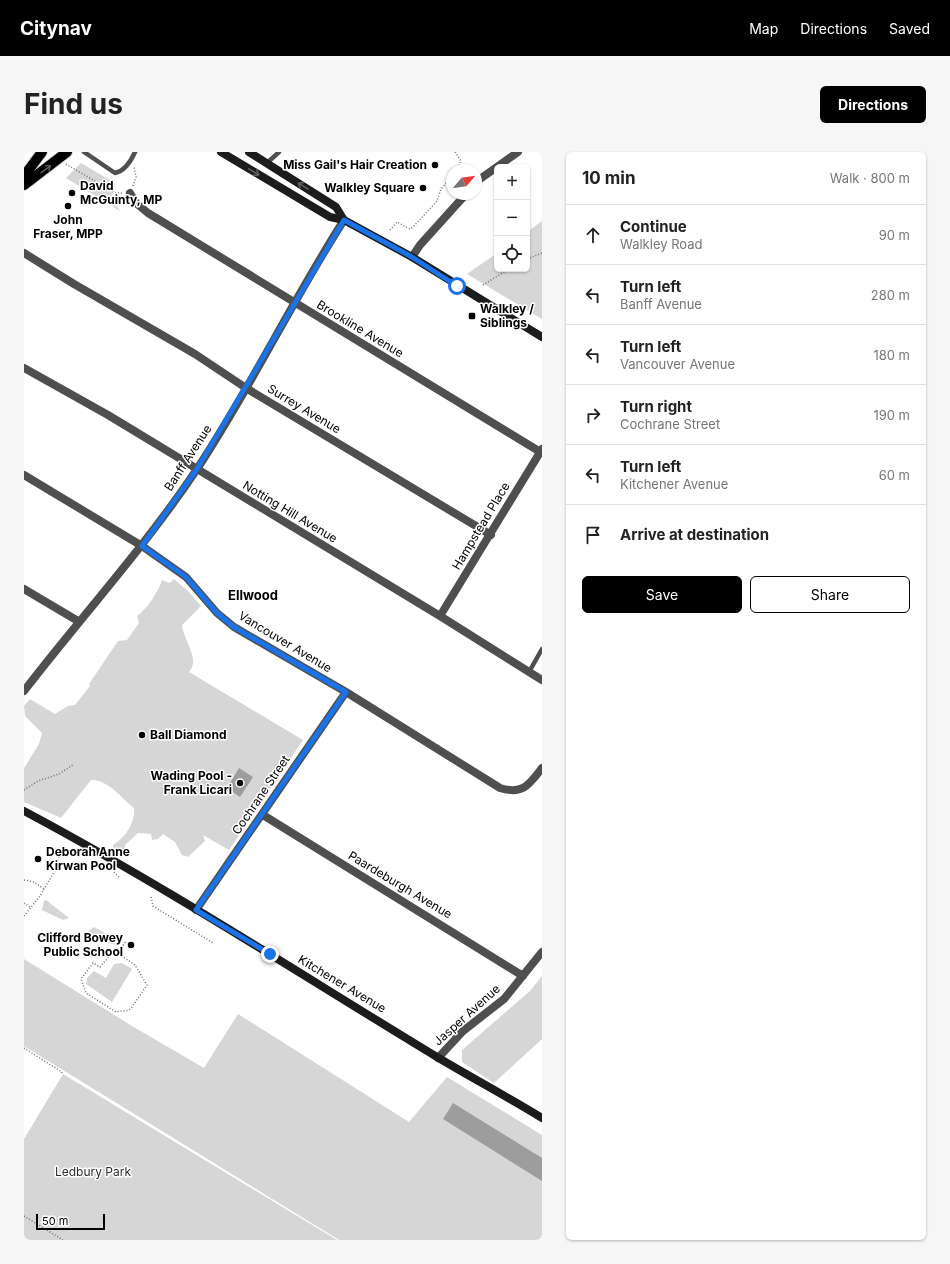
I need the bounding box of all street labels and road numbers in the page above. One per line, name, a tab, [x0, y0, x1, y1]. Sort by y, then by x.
street label: Brookline Avenue	[314, 297, 406, 360]
street label: Surrey Avenue	[265, 381, 344, 436]
street label: Banff Avenue	[161, 422, 214, 494]
street label: Notting Hill Avenue	[240, 477, 340, 546]
street label: Hampstead Place	[449, 479, 513, 572]
street label: Vancouver Avenue	[236, 608, 335, 675]
street label: Cochrane Street	[229, 752, 293, 837]
street label: Paardeburgh Avenue	[346, 848, 455, 922]
street label: Kitchener Avenue	[296, 951, 389, 1016]
street label: Jasper Avenue	[430, 981, 503, 1048]

